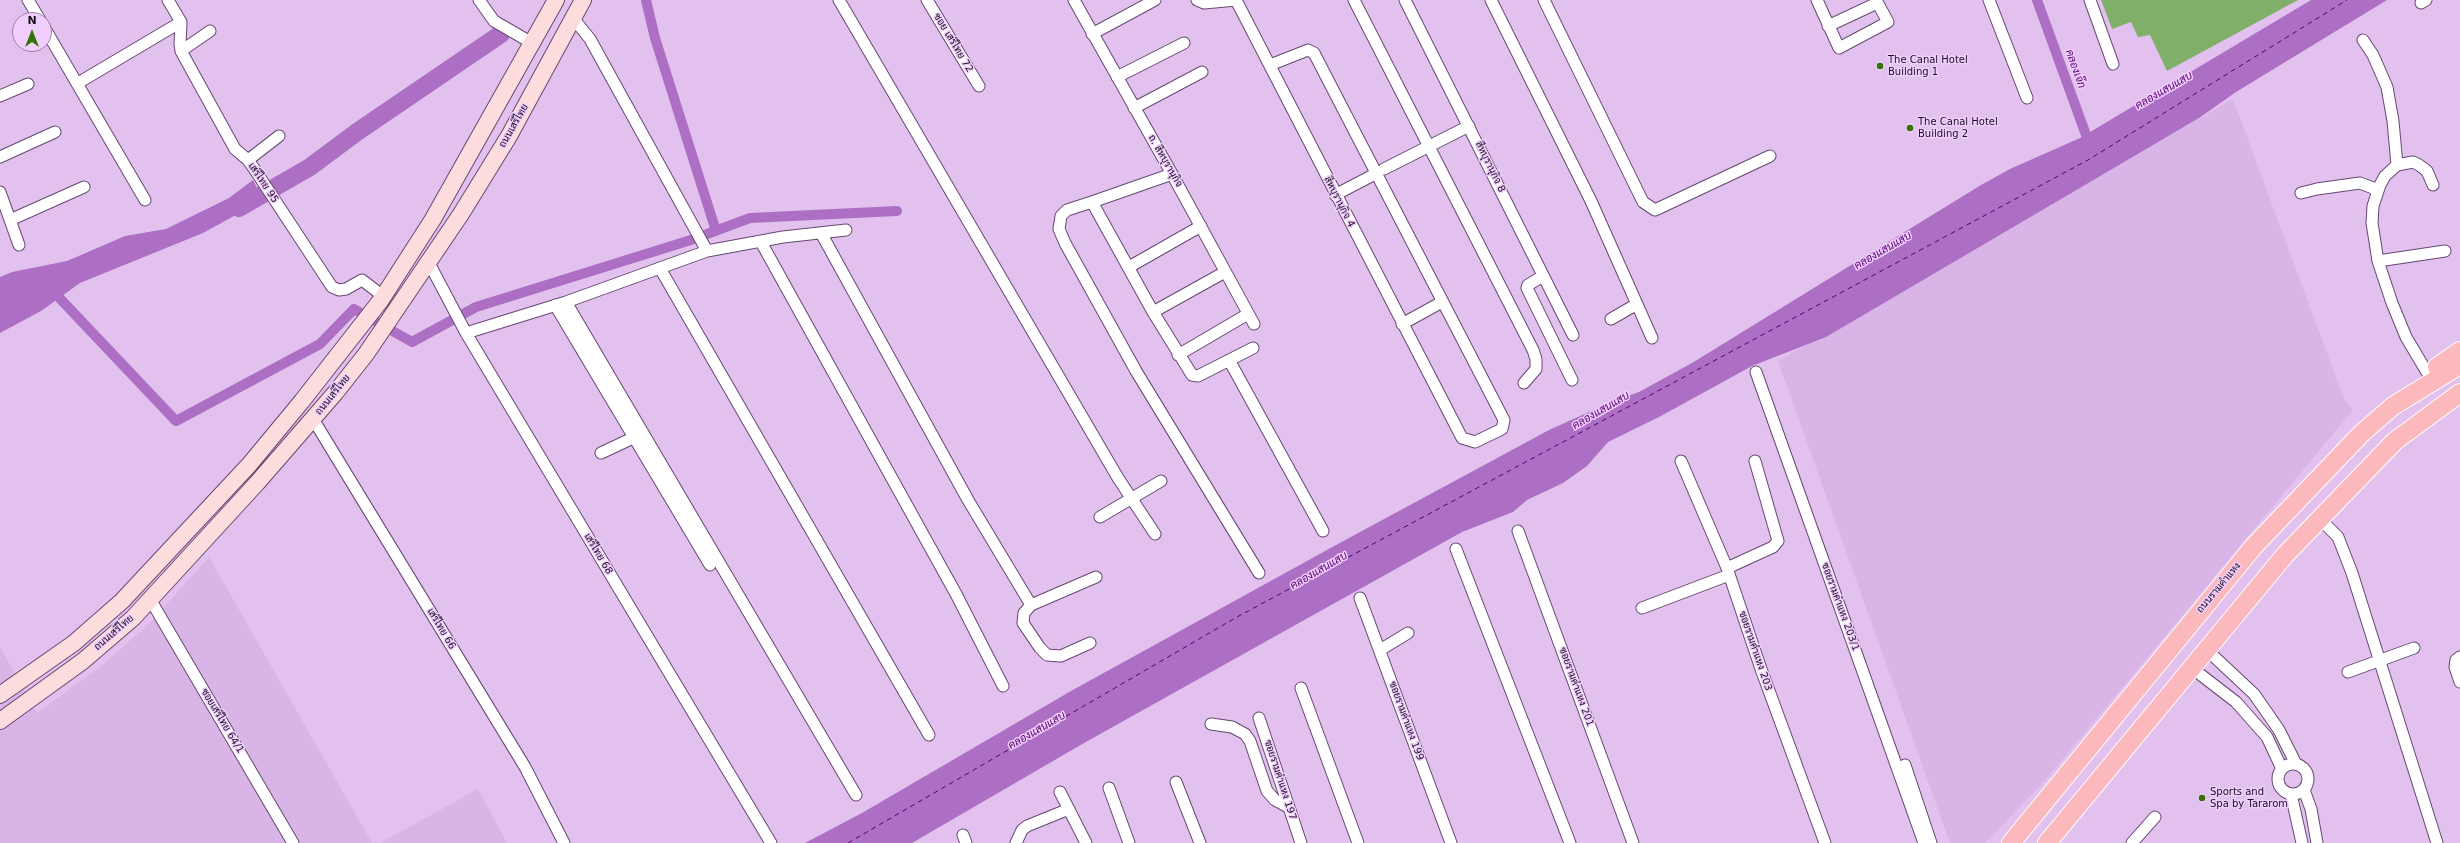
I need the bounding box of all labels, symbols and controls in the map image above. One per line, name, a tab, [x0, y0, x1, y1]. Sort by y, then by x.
street label: ซอย เสรีไทย 72	[931, 11, 975, 75]
north arrow	[12, 12, 52, 52]
text: N	[27, 14, 37, 27]
water label: คลองเจ๊ก	[2062, 48, 2088, 90]
place label: The Canal Hotel Building 1	[1888, 54, 1968, 78]
marker: The Canal Hotel Building 1	[1875, 61, 1885, 71]
water label: คลองแสนแสบ	[2133, 69, 2195, 113]
street label: ถนนเสรีไทย	[497, 102, 531, 150]
place label: The Canal Hotel Building 2	[1918, 116, 1998, 140]
marker: The Canal Hotel Building 2	[1905, 123, 1915, 133]
street label: ถ. สีหบุรานุกิจ	[1145, 133, 1185, 189]
street label: สีหบุรานุกิจ 8	[1472, 139, 1508, 195]
street label: เสรีไทย 95	[245, 161, 281, 205]
street label: สีหบุรานุกิจ 4	[1321, 175, 1357, 229]
water label: คลองแสนแสบ	[1852, 229, 1914, 273]
street label: ถนนเสรีไทย	[313, 372, 353, 418]
water label: คลองแสนแสบ	[1570, 389, 1632, 433]
street label: เสรีไทย 68	[581, 531, 615, 577]
water label: คลองแสนแสบ	[1288, 549, 1350, 593]
street label: ถนนรามคำแหง	[2194, 560, 2244, 616]
street label: ซอยรามคำแหง 203/1	[1818, 561, 1862, 653]
street label: เสรีไทย 66	[424, 606, 458, 652]
street label: ซอยรามคำแหง 203	[1736, 610, 1774, 692]
street label: ถนนเสรีไทย	[92, 613, 136, 653]
street label: ซอยรามคำแหง 201	[1556, 646, 1596, 728]
street label: ซอยรามคำแหง 199	[1386, 680, 1426, 762]
street label: ซอยเสรีไทย 64/1	[198, 686, 246, 756]
water label: คลองแสนแสบ	[1006, 709, 1068, 753]
street label: ซอยรามคำแหง 197	[1261, 738, 1299, 822]
place label: Sports and Spa by Tararom	[2210, 786, 2288, 810]
marker: Sports and Spa by Tararom	[2197, 793, 2207, 803]

